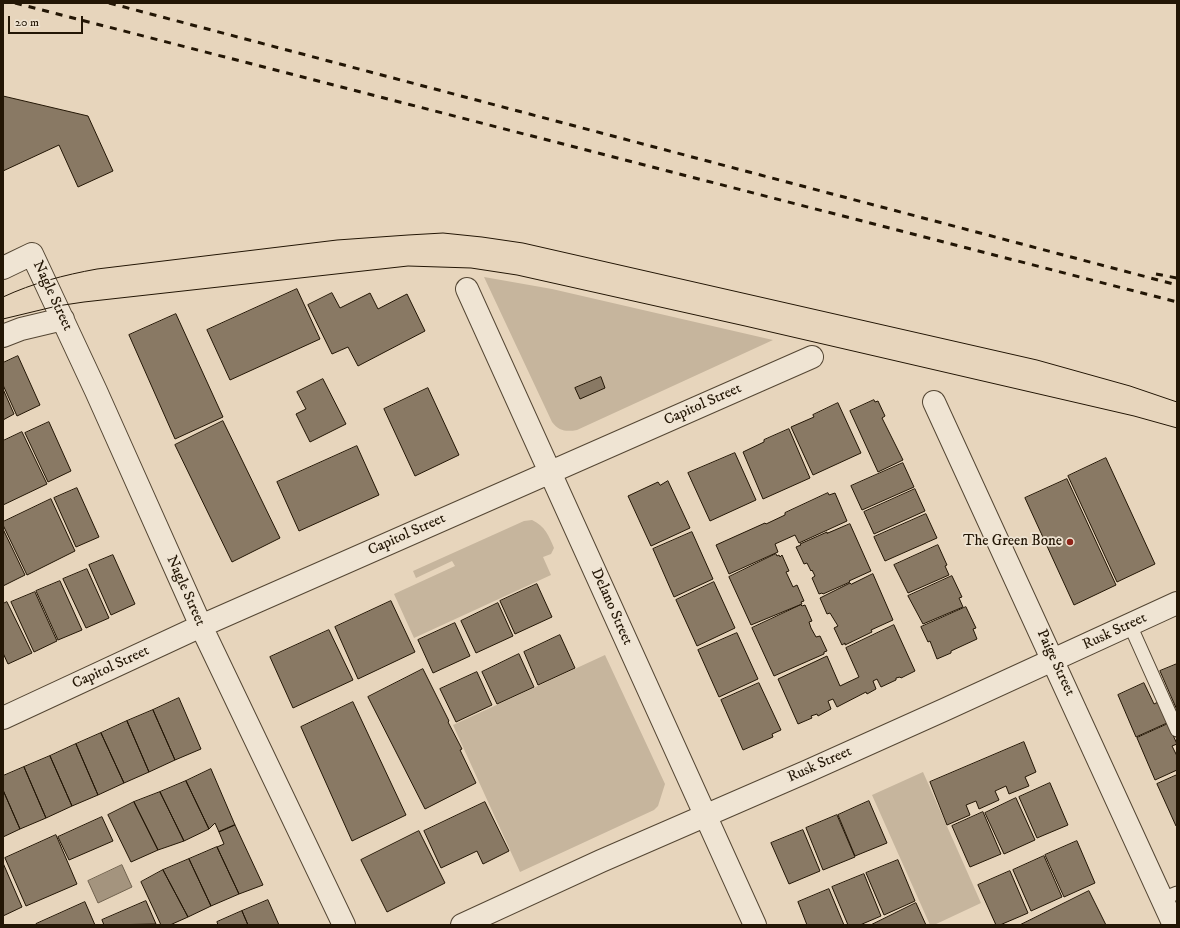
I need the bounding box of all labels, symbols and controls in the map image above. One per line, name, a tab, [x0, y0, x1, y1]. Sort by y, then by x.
scale bar	[10, 8, 85, 34]
text: 20 m	[15, 15, 39, 30]
street label: Nagle Street	[28, 258, 76, 334]
street label: Capitol Street	[661, 380, 745, 430]
street label: Capitol Street	[365, 510, 449, 560]
place label: The Green Bone	[963, 533, 1062, 551]
marker: The Green Bone	[1065, 537, 1075, 547]
street label: Nagle Street	[162, 553, 208, 629]
street label: Delano Street	[586, 566, 636, 648]
street label: Rusk Street	[1080, 609, 1150, 655]
street label: Paige Street	[1032, 627, 1078, 699]
street label: Capitol Street	[70, 642, 152, 694]
street label: Rusk Street	[785, 743, 855, 787]

